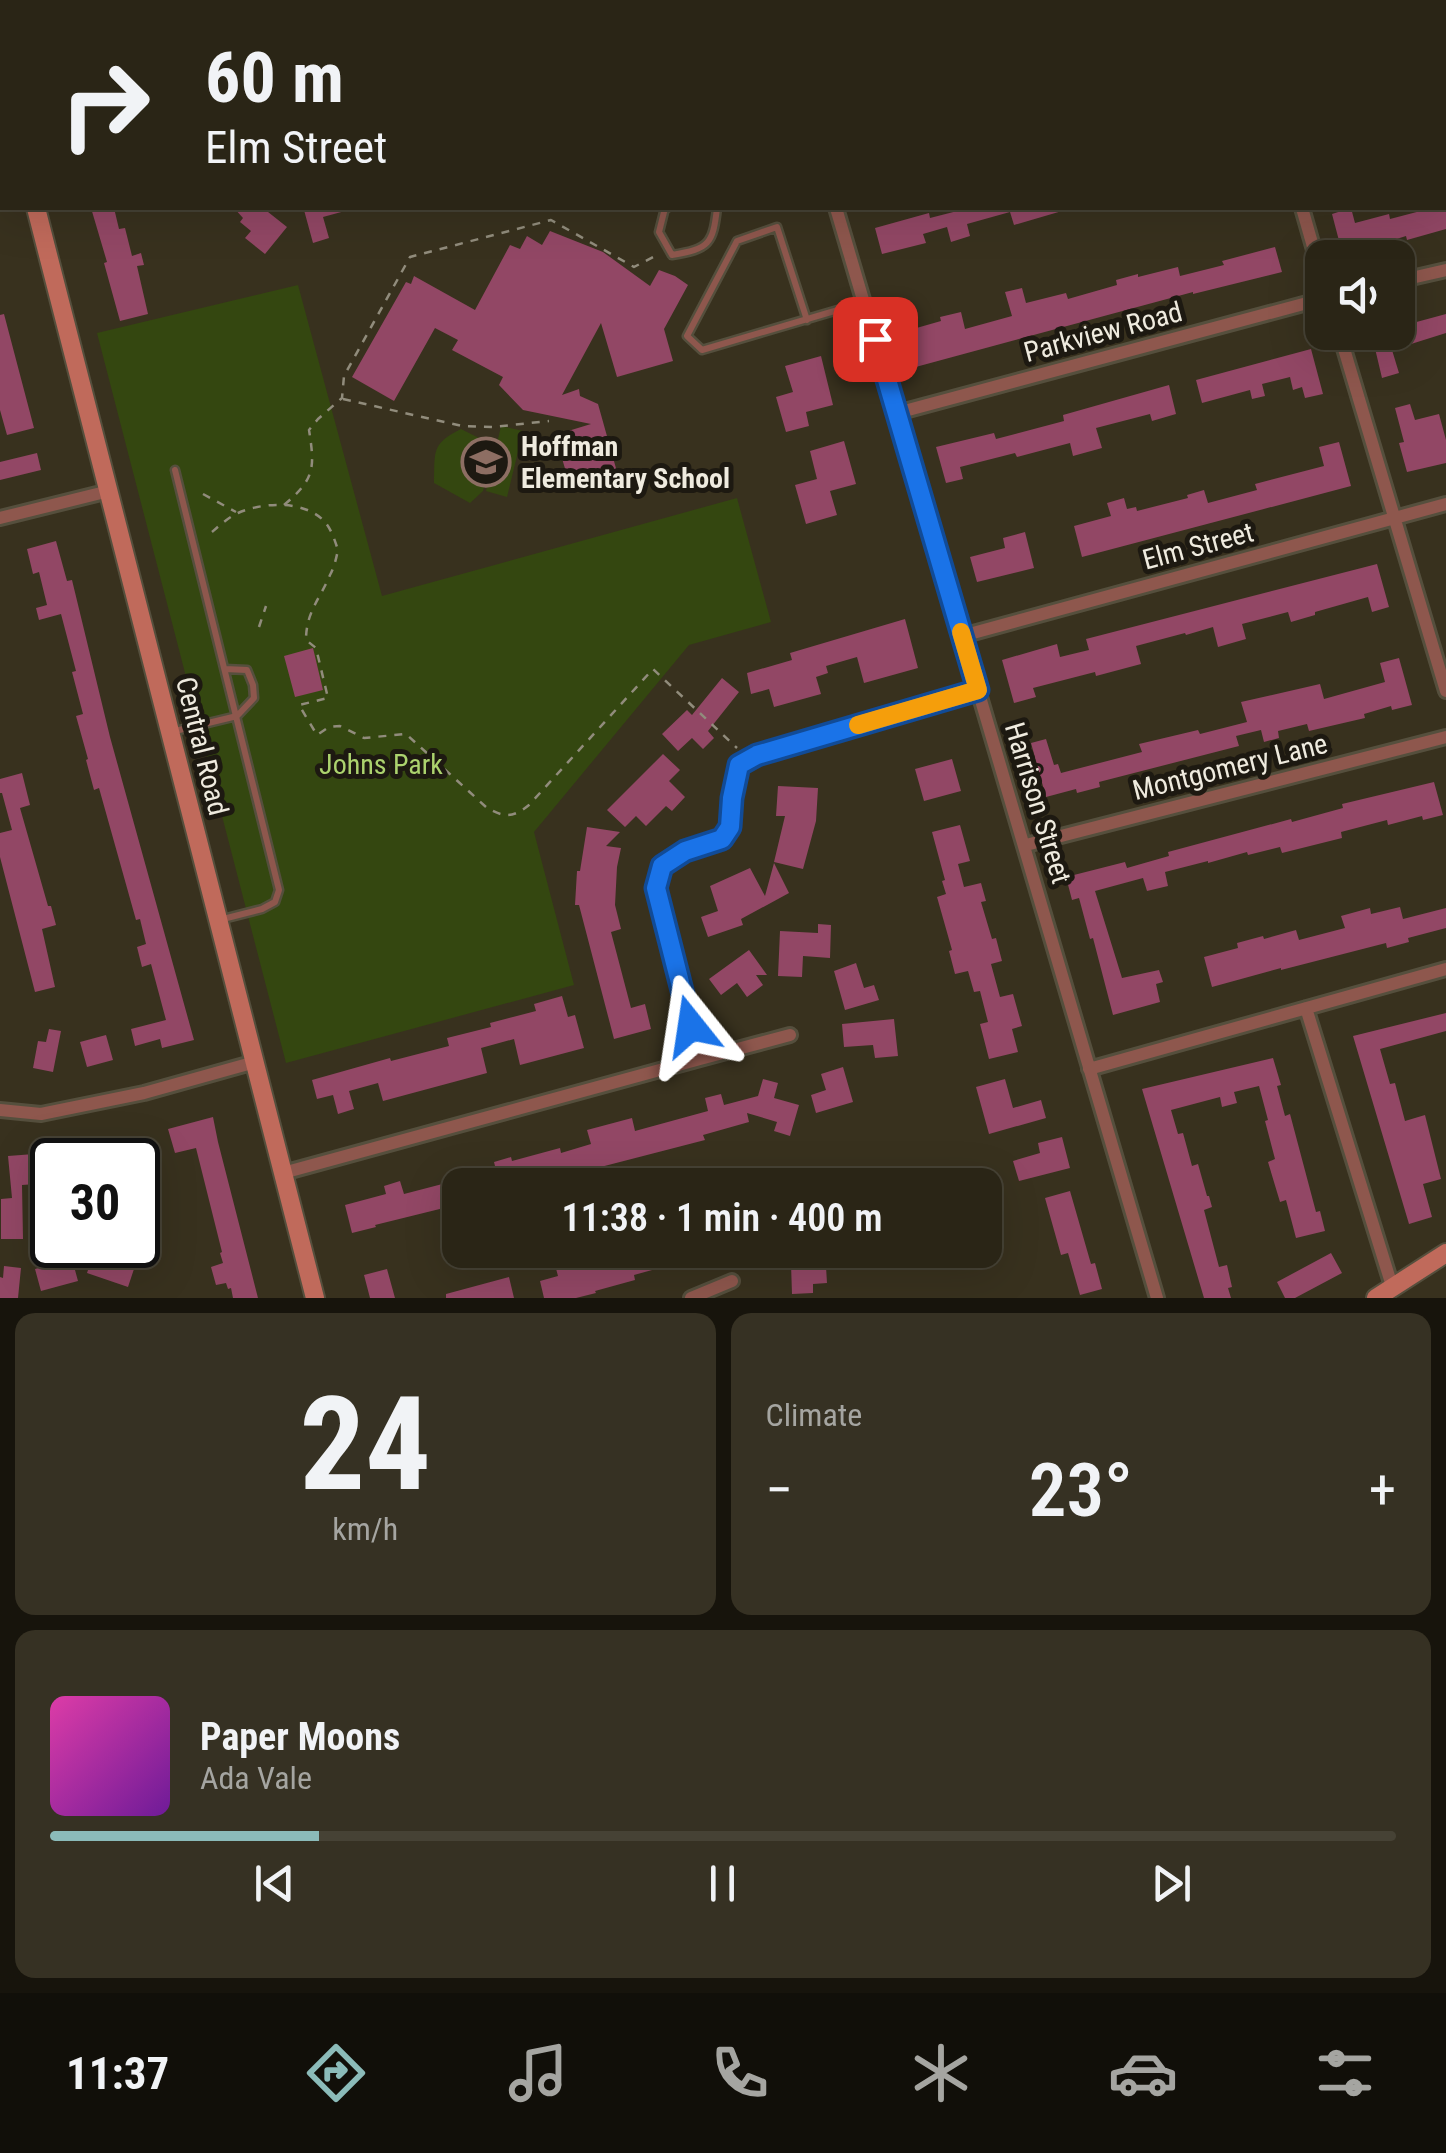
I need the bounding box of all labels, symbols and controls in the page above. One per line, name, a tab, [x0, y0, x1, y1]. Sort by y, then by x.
text: 60 m	[205, 37, 344, 119]
icon: right	[40, 40, 170, 170]
text: Elm Street	[205, 121, 387, 174]
map controls	[1305, 240, 1415, 350]
button: sound	[1305, 240, 1415, 350]
street label: Parkview Road	[1020, 295, 1186, 369]
pin	[833, 297, 918, 382]
icon: arrive	[848, 312, 903, 367]
place label: Hoffman Elementary School	[521, 430, 730, 495]
school or university icon: Hoffman Elementary School	[460, 436, 512, 488]
street label: Elm Street	[1139, 515, 1257, 577]
street label: Central Road	[169, 673, 235, 819]
street label: Harrison Street	[998, 718, 1078, 888]
street label: Montgomery Lane	[1129, 727, 1331, 807]
park label: Johns Park	[319, 748, 443, 781]
position arrow	[639, 974, 743, 1078]
speed limit sign: 30	[30, 1138, 160, 1268]
text: 11:38 · 1 min · 400 m	[562, 1196, 882, 1240]
text: 24	[300, 1368, 431, 1521]
text: Climate	[766, 1396, 862, 1434]
text: 23°	[1029, 1446, 1133, 1534]
text: −	[766, 1458, 793, 1522]
text: +	[1369, 1458, 1396, 1522]
text: km/h	[332, 1510, 398, 1548]
text: Paper Moons	[200, 1715, 400, 1759]
text: Ada Vale	[200, 1759, 312, 1797]
icon: previous	[247, 1856, 302, 1911]
icon: pause	[695, 1856, 750, 1911]
icon: next	[1144, 1856, 1199, 1911]
icon: directions	[301, 2038, 371, 2108]
icon: music	[503, 2038, 573, 2108]
icon: phone	[705, 2038, 775, 2108]
icon: climate	[906, 2038, 976, 2108]
icon: car	[1108, 2038, 1178, 2108]
icon: filters	[1310, 2038, 1380, 2108]
text: 11:37	[66, 2047, 169, 2100]

